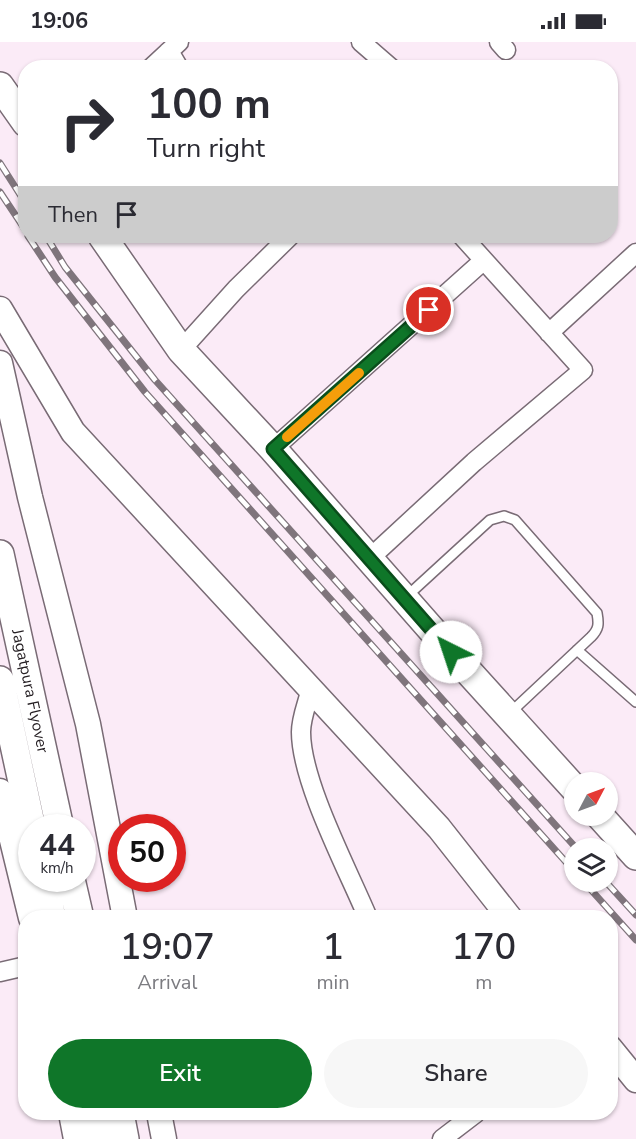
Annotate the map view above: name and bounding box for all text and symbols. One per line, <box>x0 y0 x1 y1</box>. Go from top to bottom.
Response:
text: 19:06 <box>30 6 88 36</box>
text: 100 m <box>147 76 271 133</box>
icon: right <box>48 84 126 162</box>
text: Turn right <box>147 130 265 167</box>
icon: arrive <box>110 198 143 231</box>
text: Then <box>48 200 98 230</box>
pin <box>403 284 454 335</box>
icon: arrive <box>412 293 445 326</box>
position arrow <box>419 620 483 684</box>
street label: Jagatpura Flyover <box>6 626 54 755</box>
north arrow <box>564 772 618 826</box>
map controls <box>564 772 618 892</box>
speed limit sign: 50 <box>108 814 186 892</box>
text: 44 <box>39 825 75 866</box>
button: layers <box>564 838 618 892</box>
text: km/h <box>40 858 74 878</box>
text: 19:07 <box>120 923 215 972</box>
text: 1 <box>322 923 344 972</box>
text: 170 <box>451 923 516 972</box>
text: Arrival <box>137 969 197 996</box>
text: min <box>317 969 350 996</box>
text: m <box>475 969 492 996</box>
button: Exit <box>48 1039 312 1108</box>
button: Share <box>324 1039 588 1108</box>

